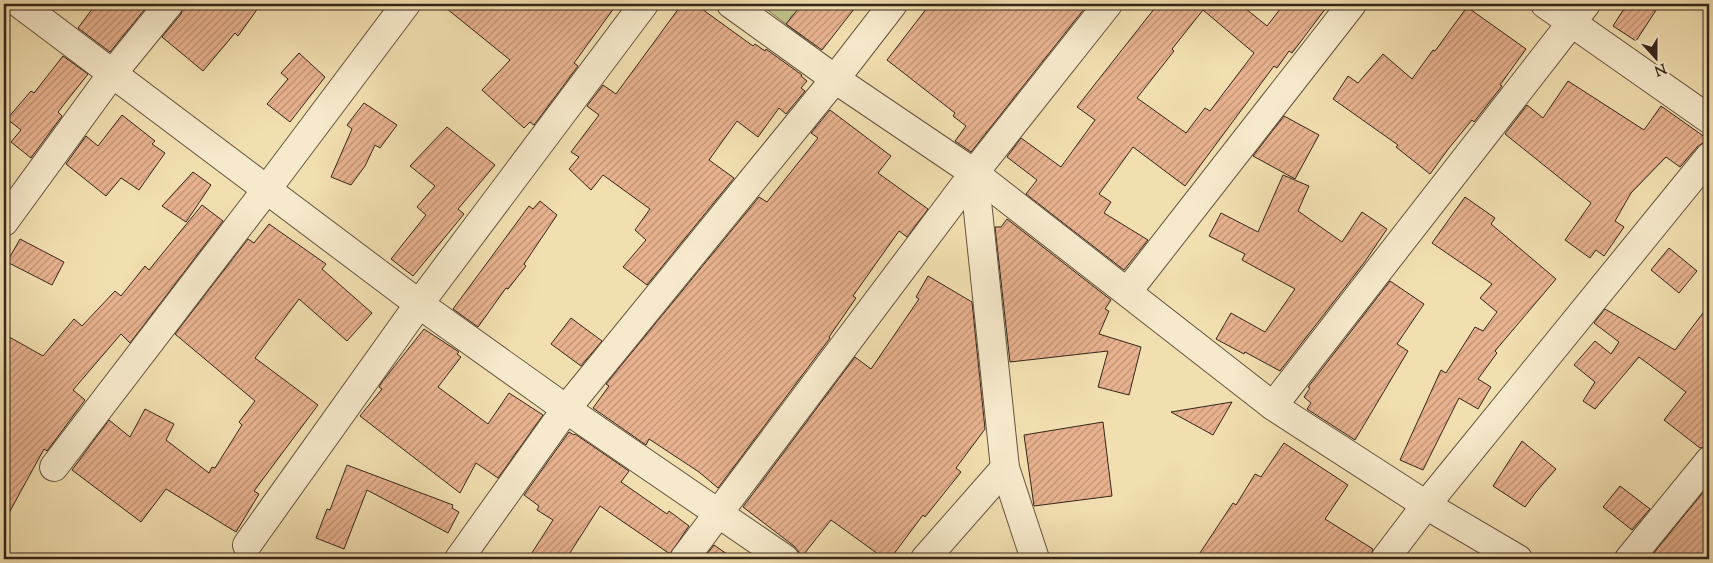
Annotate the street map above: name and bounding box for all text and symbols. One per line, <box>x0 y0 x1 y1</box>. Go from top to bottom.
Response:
north arrow <box>1630 32 1680 82</box>
text: N <box>1651 57 1669 80</box>

